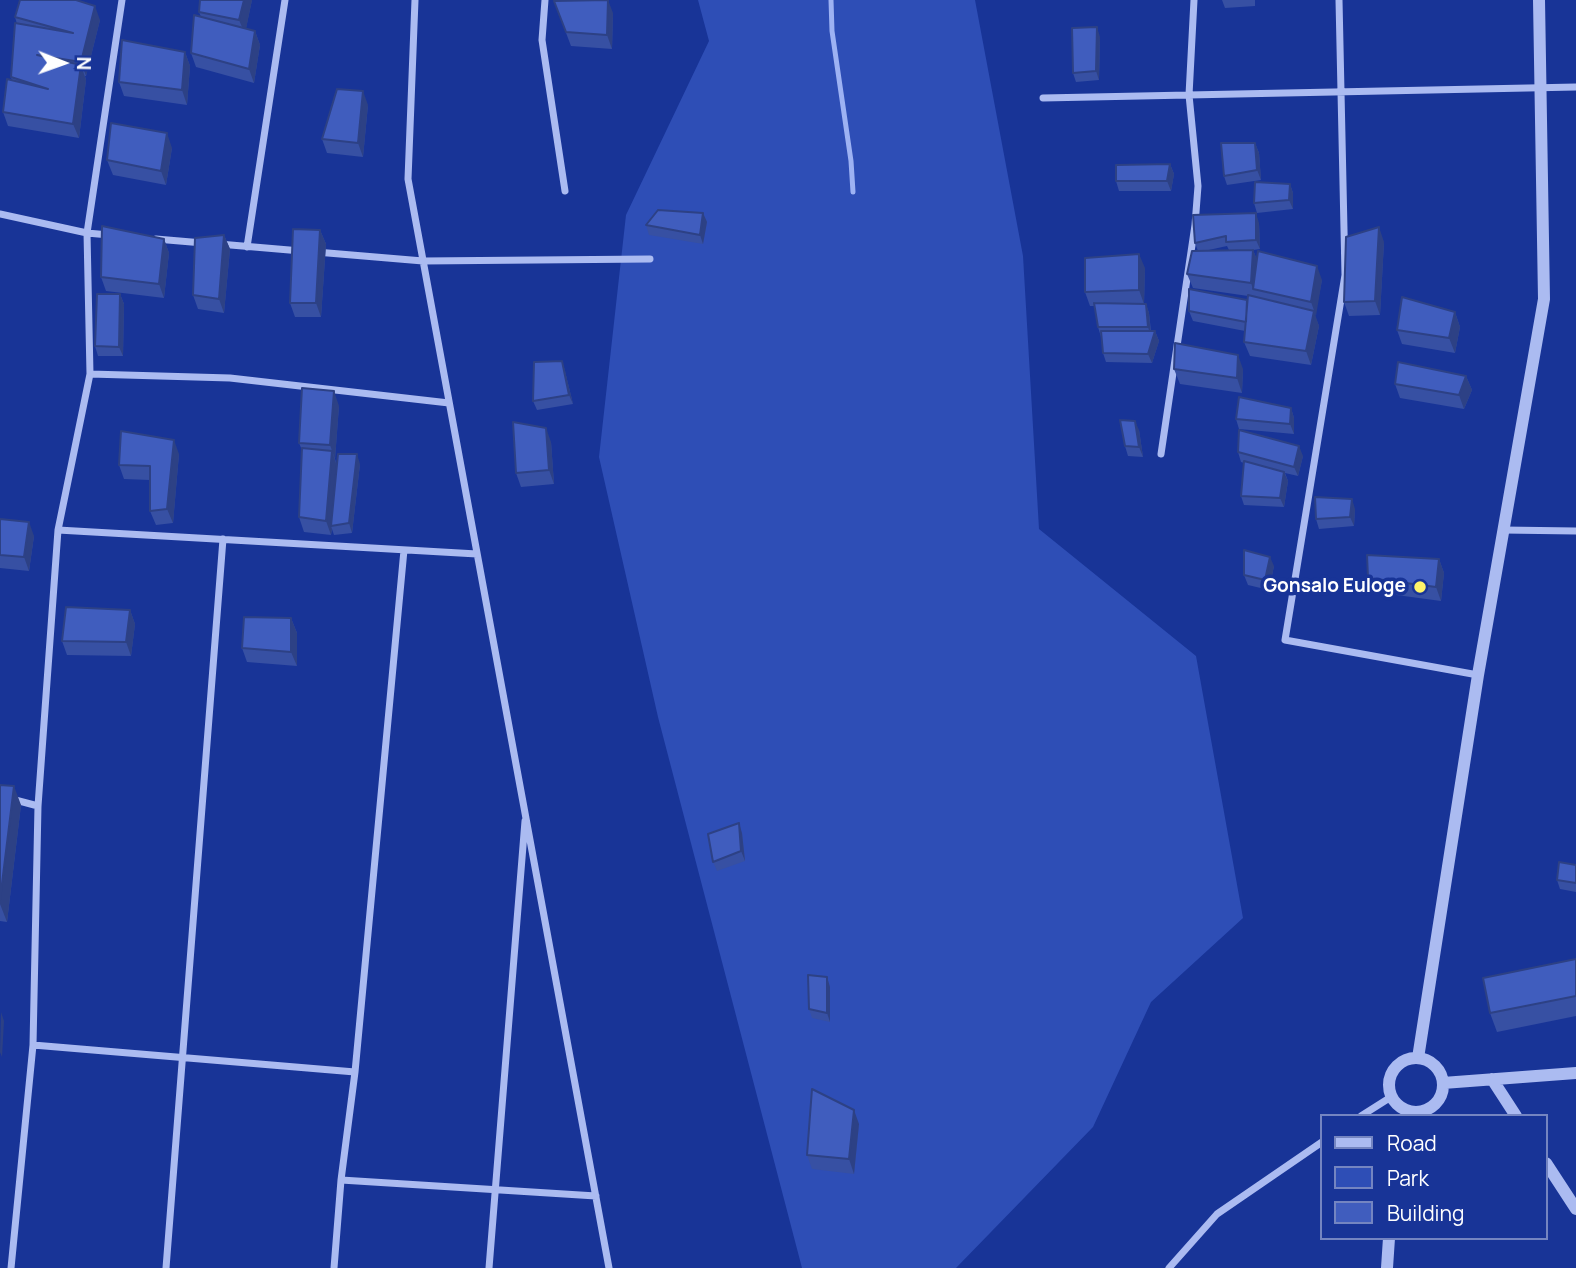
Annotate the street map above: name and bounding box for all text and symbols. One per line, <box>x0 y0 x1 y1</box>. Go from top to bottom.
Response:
north arrow <box>28 28 98 98</box>
text: N <box>71 56 97 70</box>
place label: Gonsalo Euloge <box>1263 576 1406 598</box>
marker: Gonsalo Euloge <box>1412 579 1428 595</box>
legend <box>1320 1114 1548 1240</box>
text: Road <box>1387 1129 1437 1157</box>
text: Park <box>1387 1164 1429 1192</box>
text: Building <box>1387 1199 1464 1227</box>

